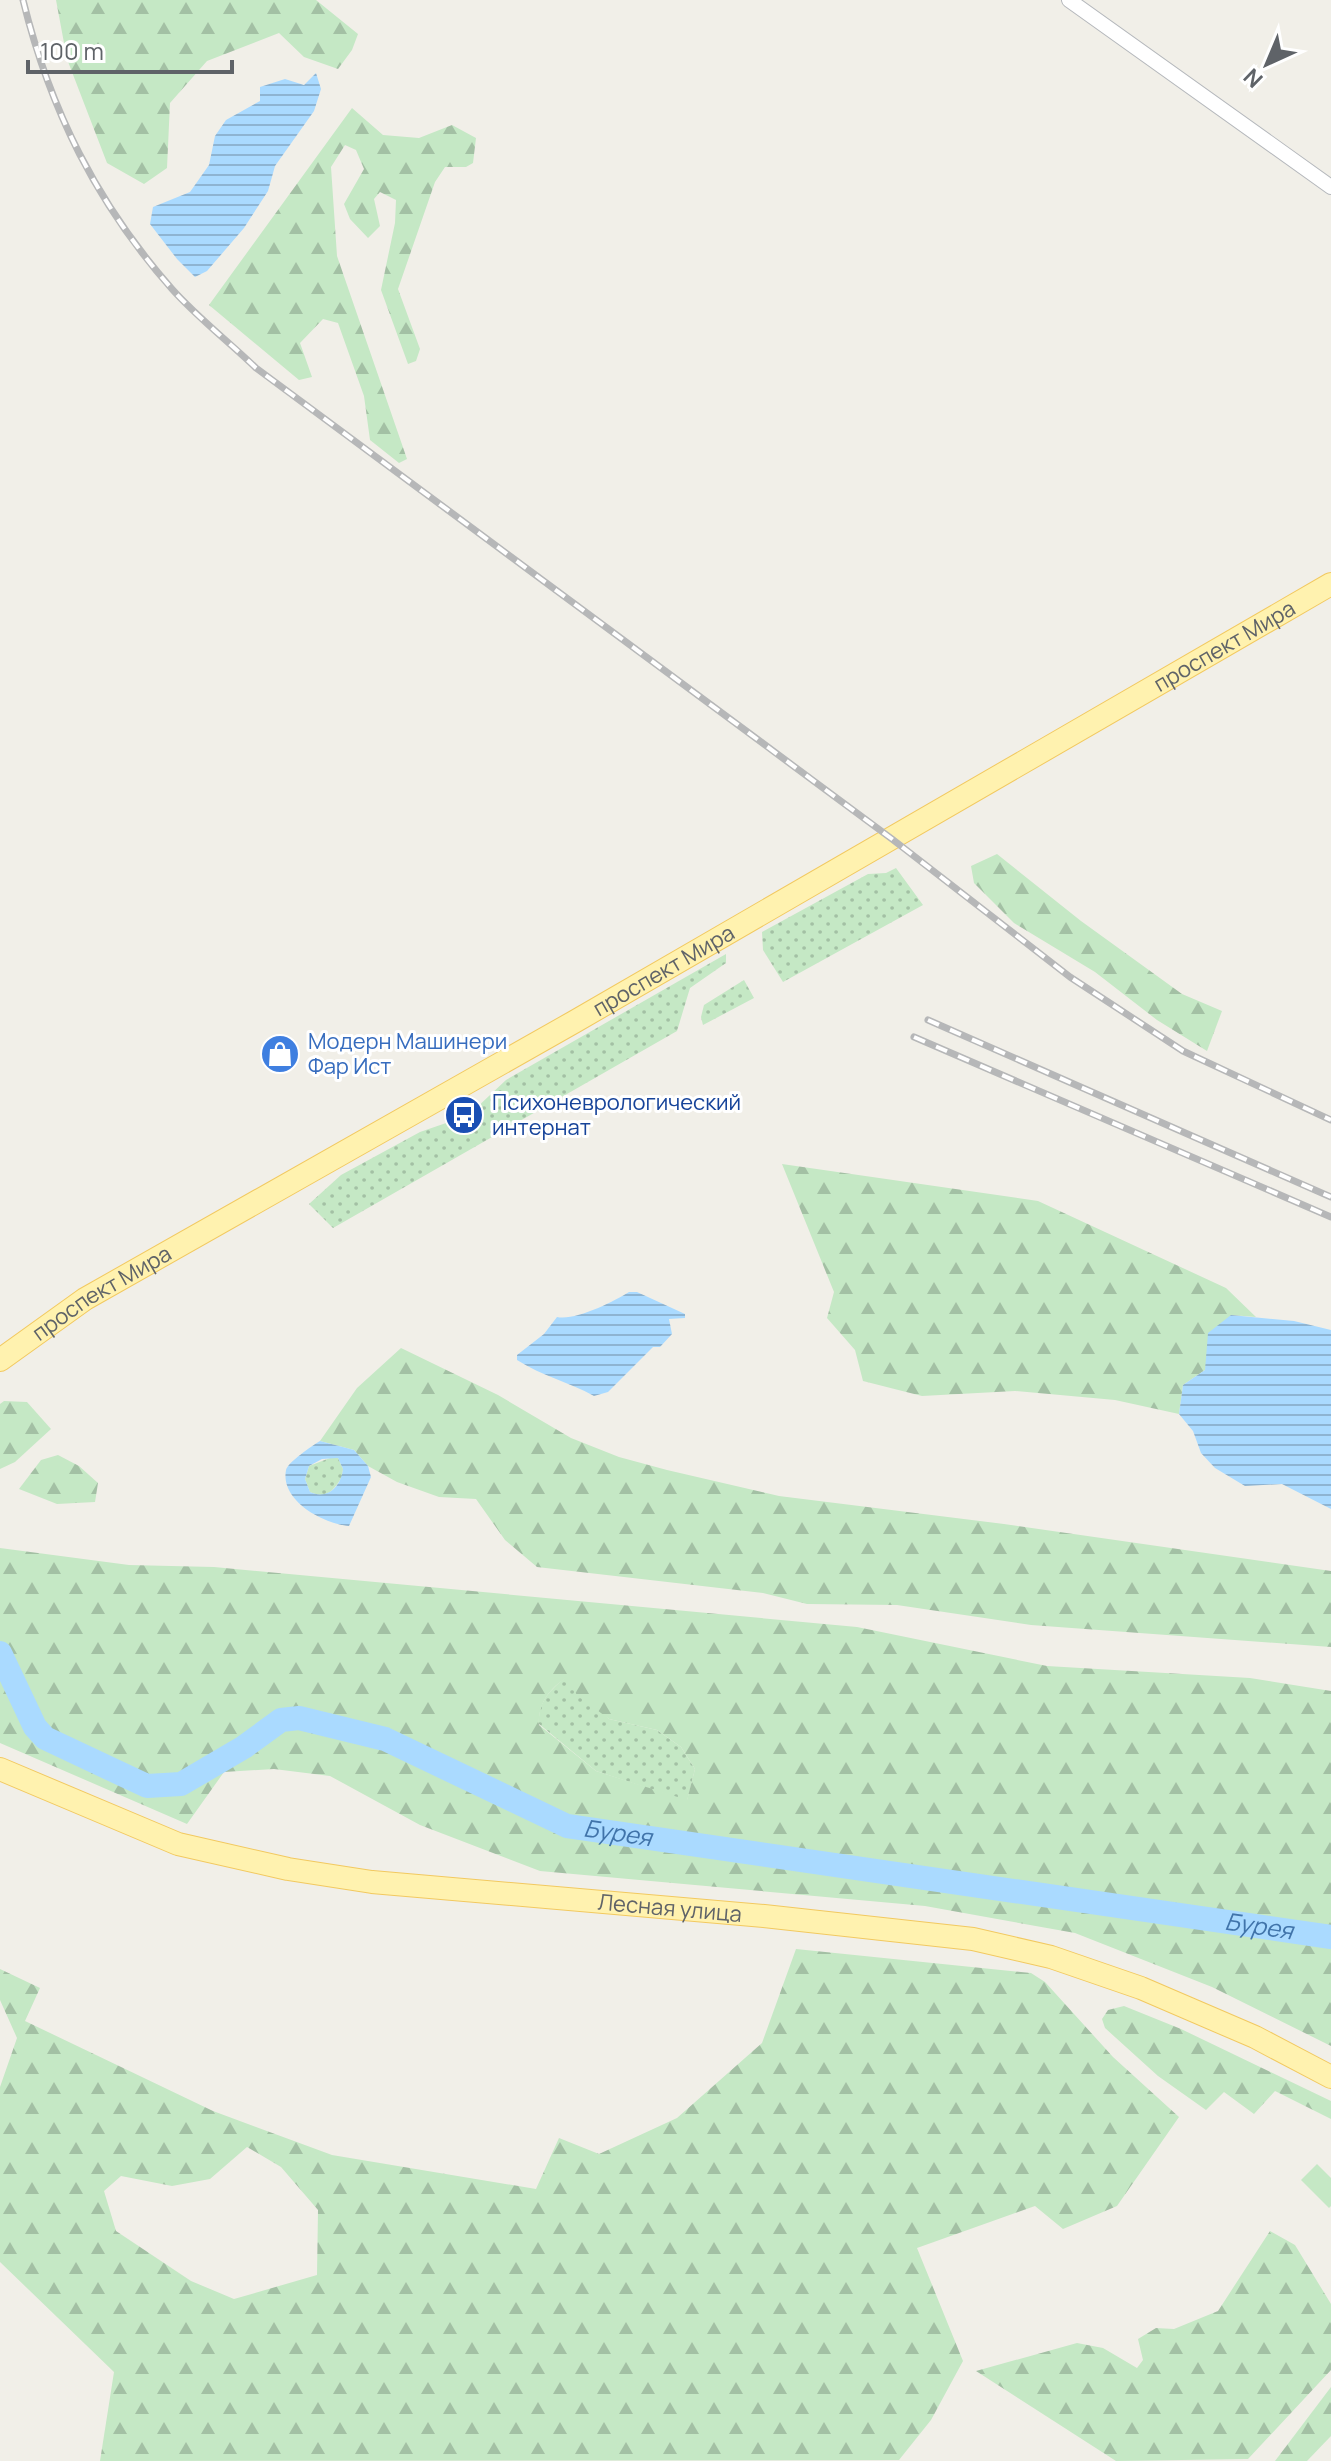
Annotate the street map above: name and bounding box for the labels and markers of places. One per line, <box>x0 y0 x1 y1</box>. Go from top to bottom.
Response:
place label: Модерн Машинери Фар Ист <box>308 1026 507 1081</box>
shop icon: Модерн Машинери Фар Ист <box>259 1033 301 1075</box>
place label: Психоневрологический интернат <box>492 1087 741 1142</box>
bus stop icon: Психоневрологический интернат <box>443 1094 485 1136</box>

